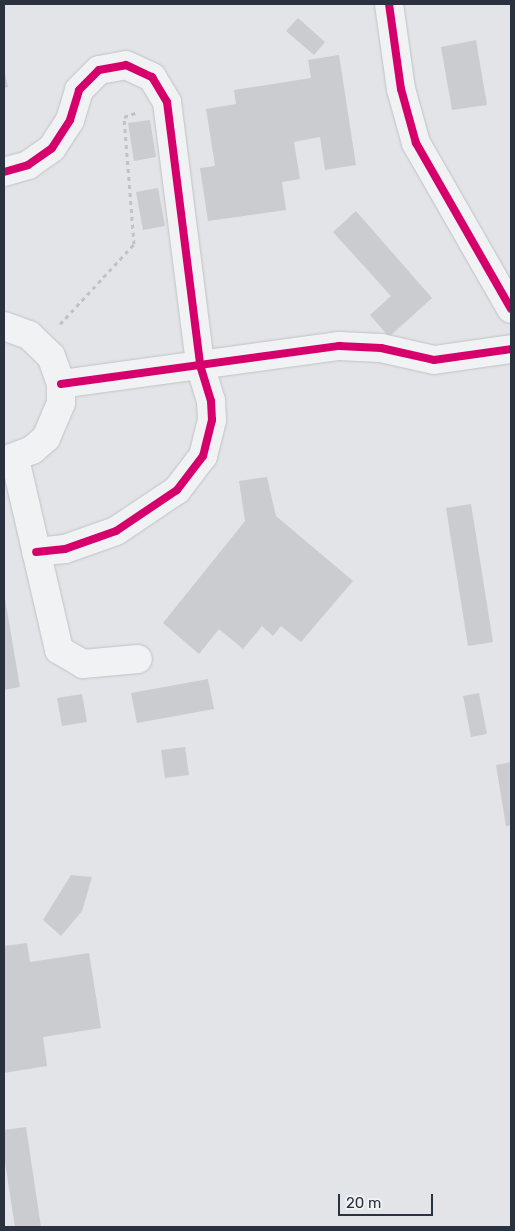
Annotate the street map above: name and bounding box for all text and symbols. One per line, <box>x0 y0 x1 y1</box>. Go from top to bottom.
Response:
scale bar <box>340 1184 435 1216</box>
text: 20 m <box>346 1194 381 1212</box>

